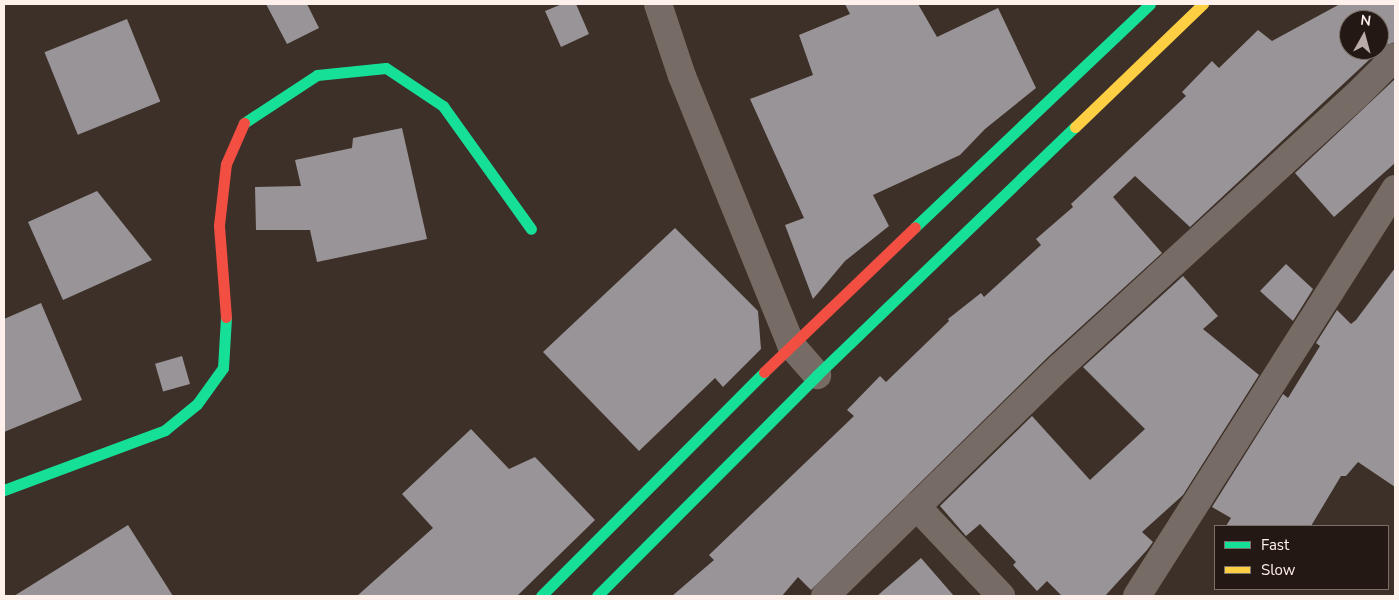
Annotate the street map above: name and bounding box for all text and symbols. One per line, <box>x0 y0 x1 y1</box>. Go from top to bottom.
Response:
north arrow <box>1339 10 1389 60</box>
text: N <box>1359 11 1372 31</box>
legend <box>1214 525 1389 590</box>
text: Fast <box>1261 535 1289 555</box>
text: Slow <box>1261 560 1295 580</box>

